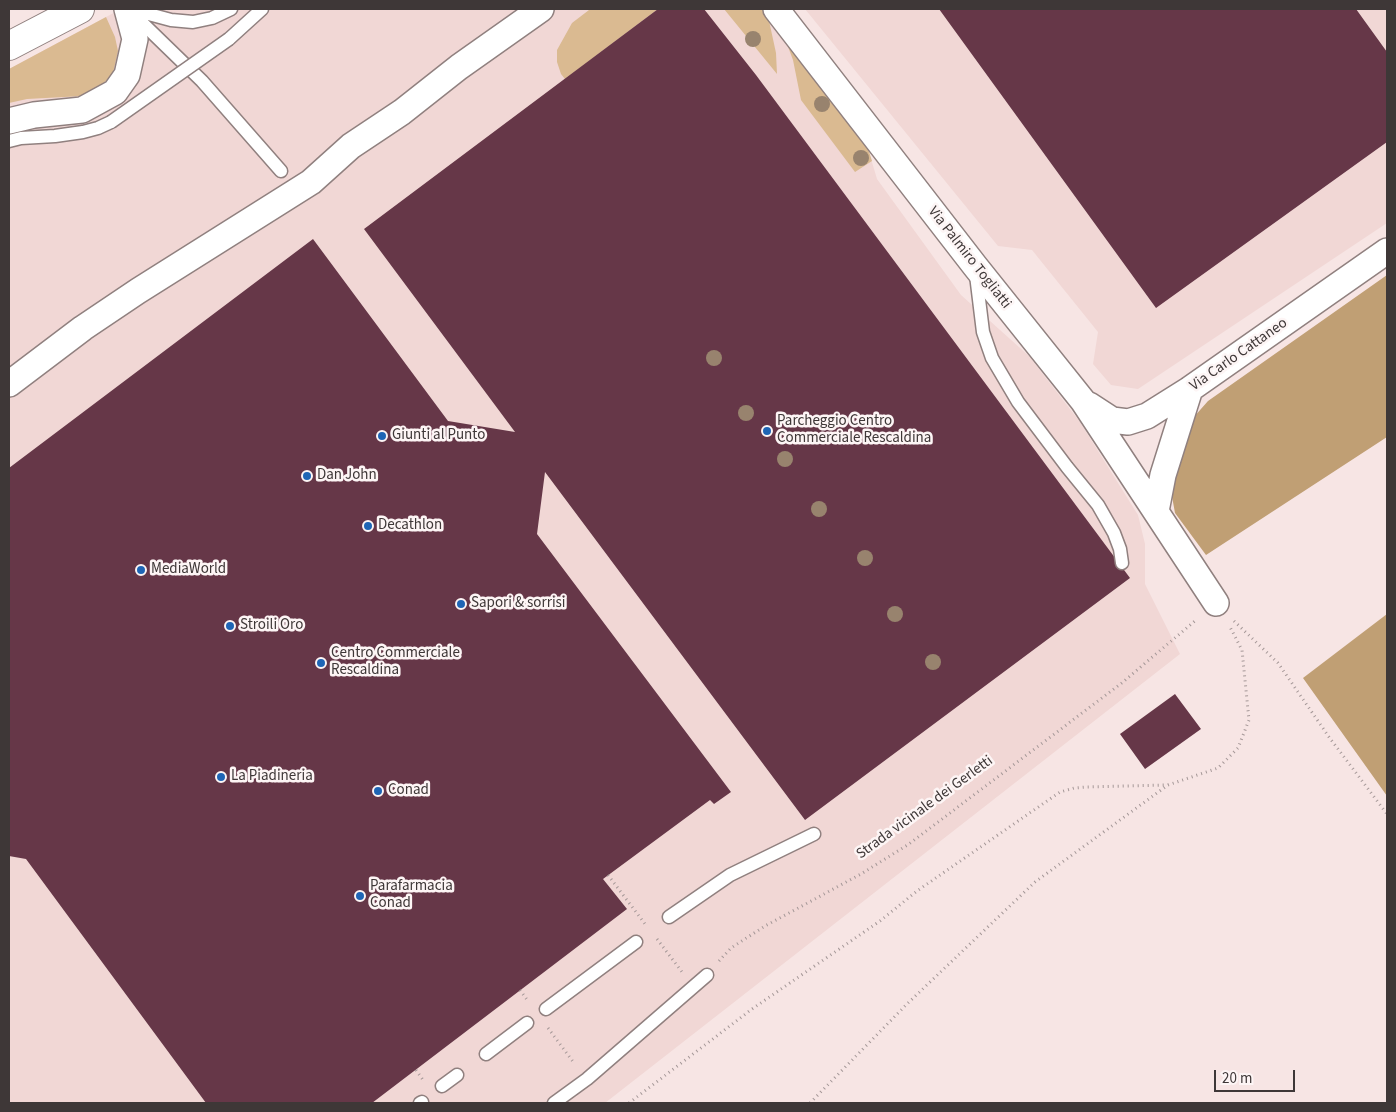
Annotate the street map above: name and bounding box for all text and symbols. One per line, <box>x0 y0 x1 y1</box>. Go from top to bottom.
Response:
street label: Via Palmiro Togliatti <box>924 203 1014 313</box>
street label: Via Carlo Cattaneo <box>1187 315 1291 395</box>
place label: Parcheggio Centro Commerciale Rescaldina <box>777 413 931 448</box>
marker: Parcheggio Centro Commerciale Rescaldina <box>761 425 773 437</box>
place label: Giunti al Punto <box>392 427 485 445</box>
marker: Giunti al Punto <box>376 430 388 442</box>
place label: Dan John <box>317 467 377 485</box>
marker: Dan John <box>301 470 313 482</box>
place label: Decathlon <box>378 517 442 535</box>
marker: Decathlon <box>362 520 374 532</box>
place label: MediaWorld <box>151 561 226 579</box>
marker: MediaWorld <box>135 564 147 576</box>
place label: Sapori & sorrisi <box>471 595 566 613</box>
marker: Sapori & sorrisi <box>455 598 467 610</box>
place label: Stroili Oro <box>240 617 303 635</box>
marker: Stroili Oro <box>224 620 236 632</box>
place label: Centro Commerciale Rescaldina <box>331 645 460 680</box>
marker: Centro Commerciale Rescaldina <box>315 657 327 669</box>
street label: Strada vicinale dei Gerletti <box>853 752 997 864</box>
place label: La Piadineria <box>231 768 313 786</box>
marker: La Piadineria <box>215 771 227 783</box>
place label: Conad <box>388 782 429 800</box>
marker: Conad <box>372 785 384 797</box>
place label: Parafarmacia Conad <box>370 878 453 913</box>
marker: Parafarmacia Conad <box>354 890 366 902</box>
scale bar <box>1216 1060 1297 1092</box>
text: 20 m <box>1222 1068 1252 1089</box>

